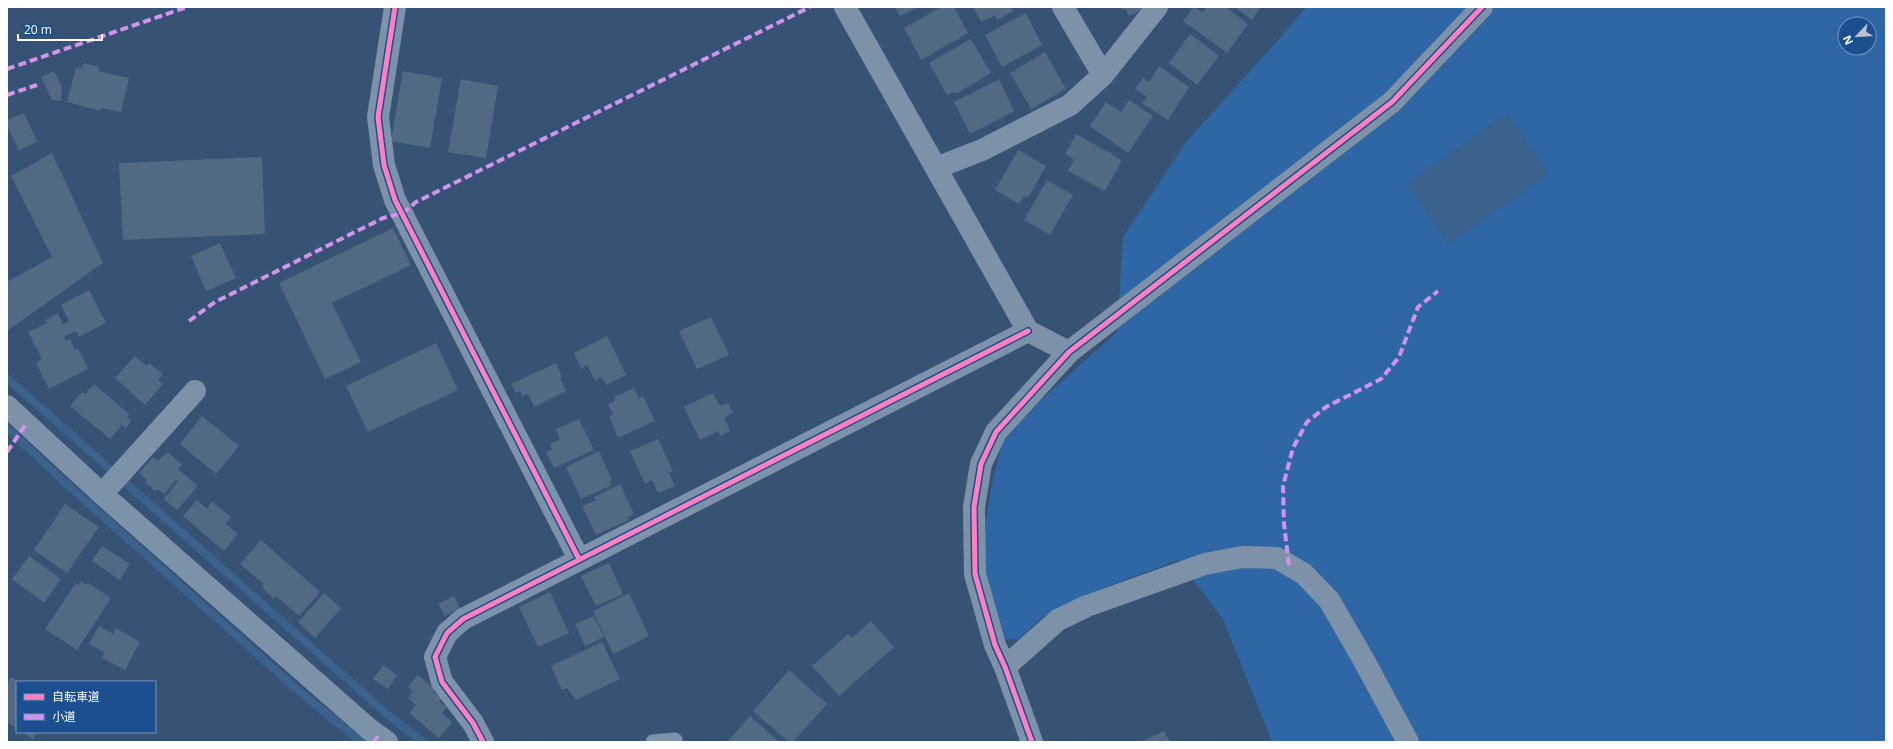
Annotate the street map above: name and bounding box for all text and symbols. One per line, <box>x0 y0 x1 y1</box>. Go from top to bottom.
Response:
scale bar <box>18 16 102 42</box>
north arrow <box>1837 16 1877 56</box>
text: 20 m <box>24 21 52 38</box>
text: N <box>1839 33 1856 48</box>
legend <box>16 681 156 733</box>
text: 自転車道 <box>52 688 100 705</box>
text: 小道 <box>52 708 76 725</box>

